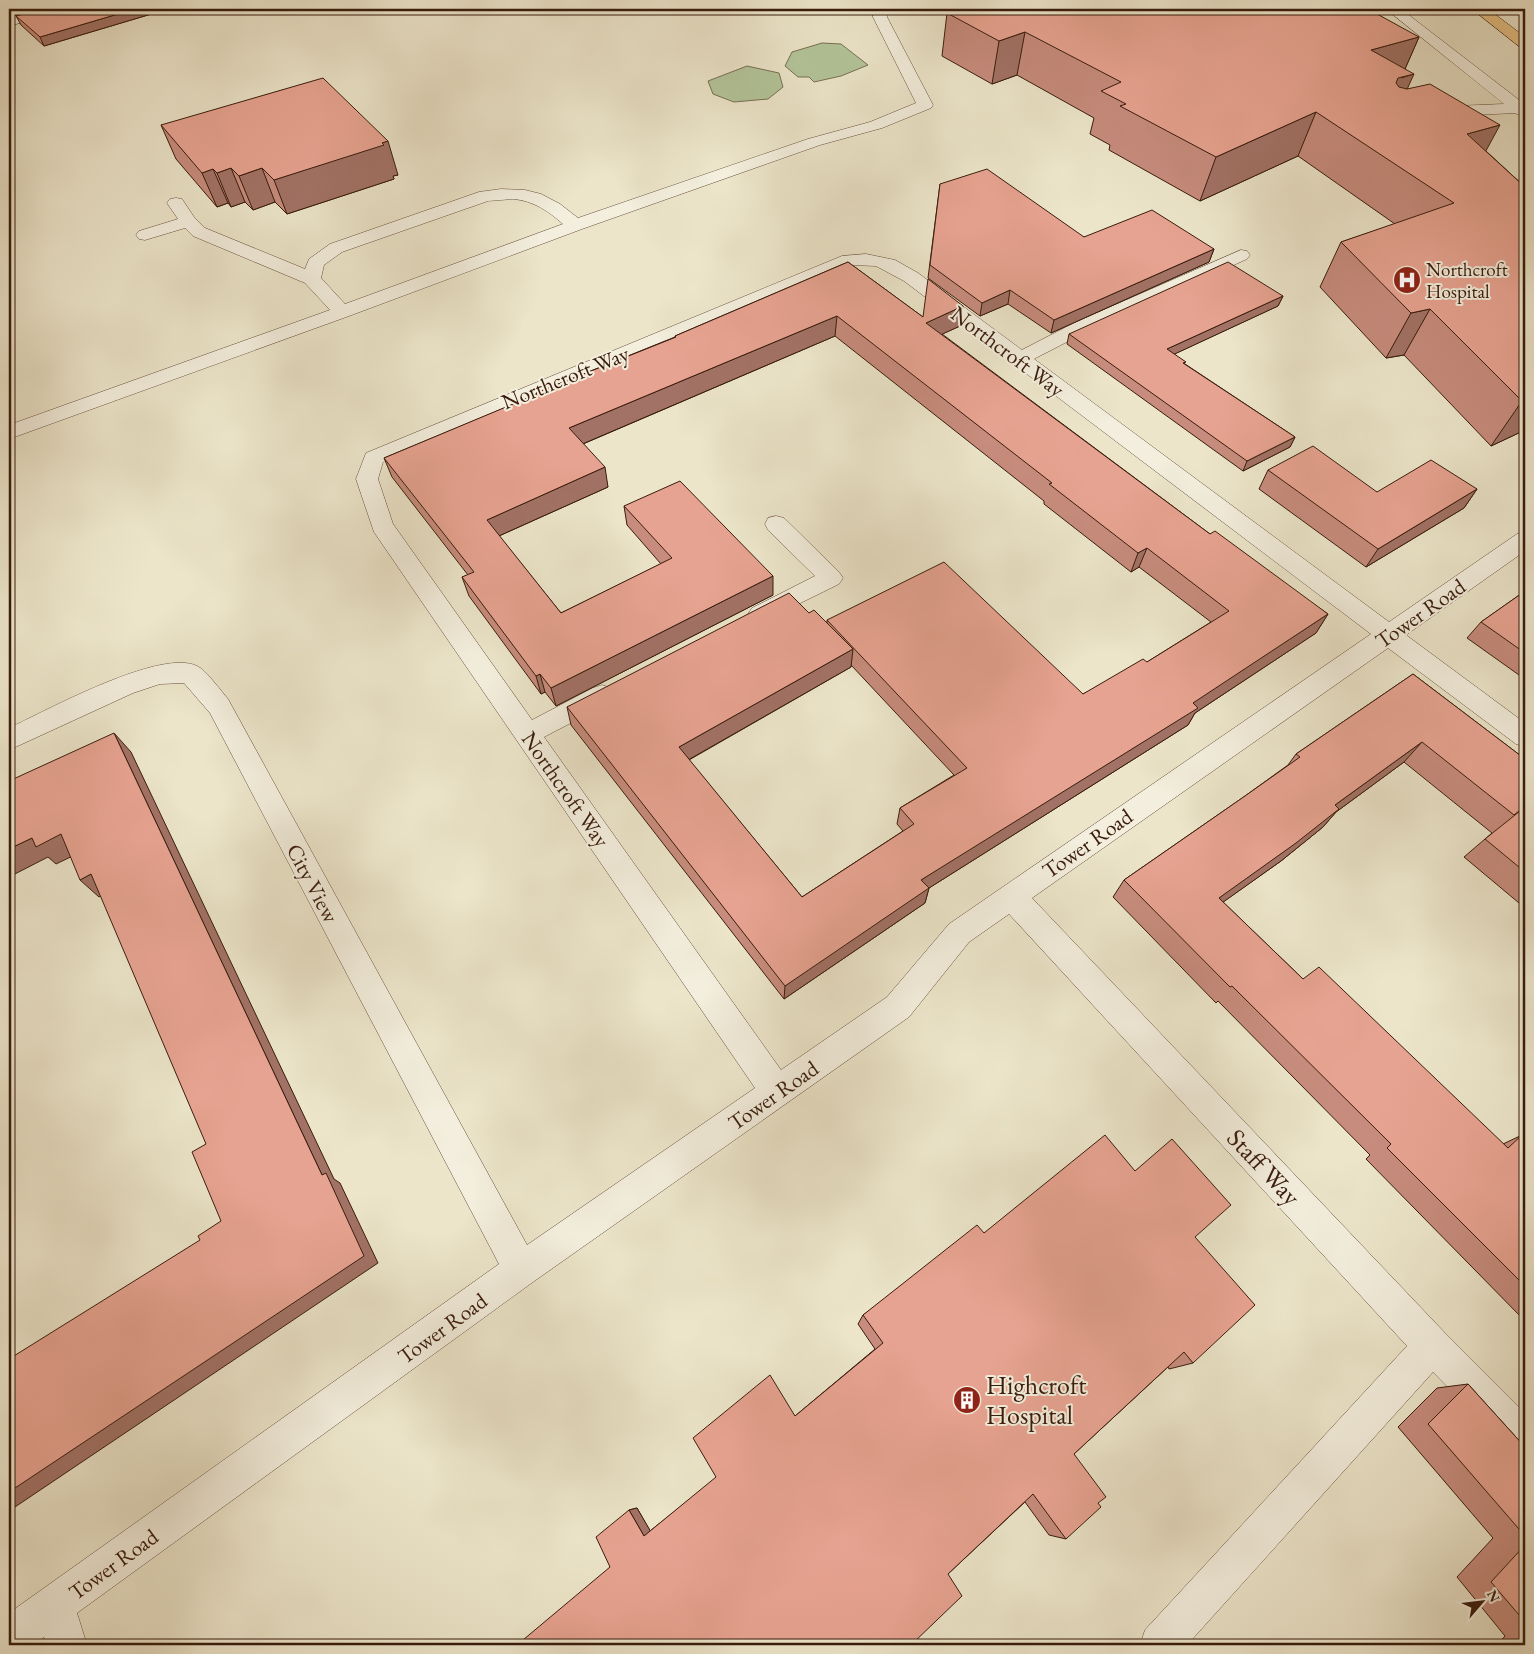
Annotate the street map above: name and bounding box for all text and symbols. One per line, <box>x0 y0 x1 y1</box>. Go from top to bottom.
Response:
place label: Northcroft Hospital <box>1426 257 1508 304</box>
hospital icon: Northcroft Hospital <box>1392 265 1422 295</box>
street label: Northcroft Way <box>945 299 1071 404</box>
street label: Northcroft Way <box>497 339 634 416</box>
street label: Tower Road <box>1369 571 1472 655</box>
street label: Northcroft Way <box>515 726 616 853</box>
street label: Tower Road <box>1036 801 1139 885</box>
street label: City View <box>280 839 346 929</box>
street label: Tower Road <box>722 1053 825 1137</box>
street label: Staff Way <box>1220 1121 1309 1213</box>
street label: Tower Road <box>392 1286 494 1371</box>
place label: Highcroft Hospital <box>986 1368 1086 1432</box>
building icon: Highcroft Hospital <box>952 1385 982 1415</box>
street label: Tower Road <box>63 1522 165 1607</box>
north arrow <box>1456 1576 1506 1626</box>
text: N <box>1483 1587 1504 1606</box>

